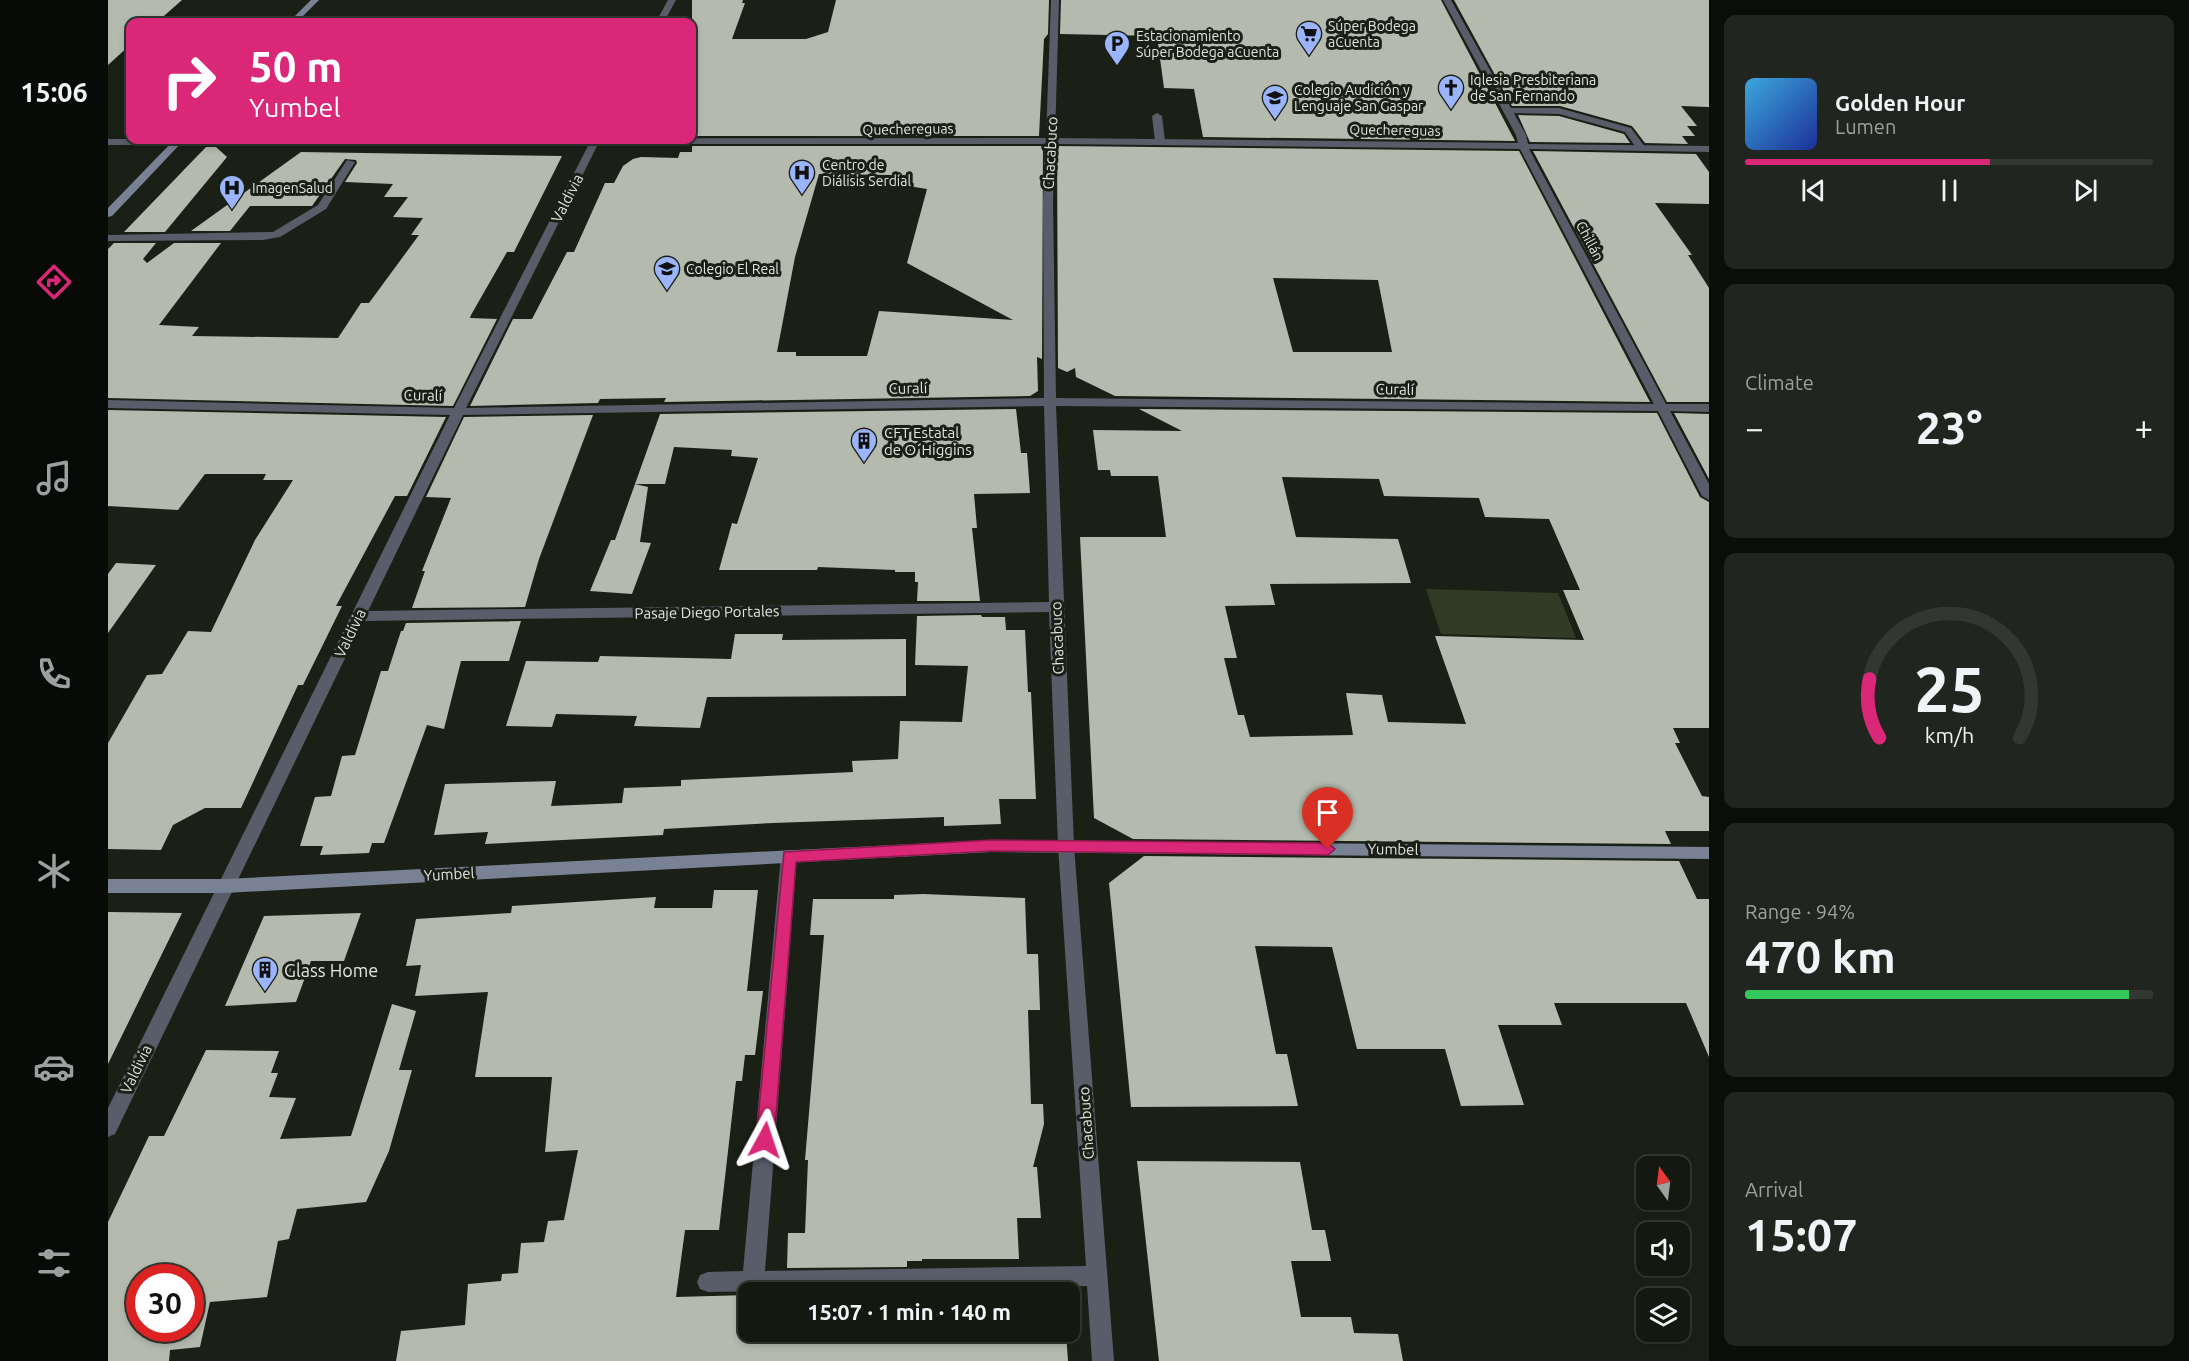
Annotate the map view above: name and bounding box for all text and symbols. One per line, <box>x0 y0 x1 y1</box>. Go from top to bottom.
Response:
place label: Súper Bodega aCuenta <box>1328 18 1416 50</box>
supermarket icon: Súper Bodega aCuenta <box>1294 19 1324 57</box>
place label: Estacionamiento Súper Bodega aCuenta <box>1136 28 1279 60</box>
parking icon: Estacionamiento Súper Bodega aCuenta <box>1102 29 1132 67</box>
icon: right <box>150 42 228 120</box>
text: 50 m <box>249 43 343 90</box>
place label: Iglesia Presbiteriana de San Fernando <box>1470 72 1596 104</box>
church icon: Iglesia Presbiteriana de San Fernando <box>1436 73 1466 111</box>
text: 15:06 <box>20 77 88 107</box>
place label: Colegio Audición y Lenguaje San Gaspar <box>1294 82 1424 114</box>
school or university icon: Colegio Audición y Lenguaje San Gaspar <box>1260 83 1290 121</box>
text: Golden Hour <box>1835 90 1965 115</box>
text: Yumbel <box>249 92 340 122</box>
text: Lumen <box>1835 115 1896 138</box>
street label: Chacabuco <box>1040 116 1060 190</box>
street label: Quechereguas <box>862 120 954 138</box>
street label: Quechereguas <box>1349 121 1441 139</box>
place label: Centro de Diálisis Serdial <box>822 157 911 189</box>
hospital icon: Centro de Diálisis Serdial <box>787 158 817 196</box>
street label: Valdivia <box>548 171 586 225</box>
hospital icon: ImagenSalud <box>217 173 247 211</box>
icon: previous <box>1797 174 1830 207</box>
icon: pause <box>1933 174 1966 207</box>
icon: next <box>2069 174 2102 207</box>
place label: ImagenSalud <box>252 180 333 196</box>
street label: Chillán <box>1573 218 1607 264</box>
school or university icon: Colegio El Real <box>652 254 682 292</box>
icon: directions <box>33 261 75 303</box>
place label: Colegio El Real <box>686 261 779 277</box>
text: Climate <box>1745 371 1814 394</box>
street label: Curalí <box>889 379 928 397</box>
street label: Curalí <box>1376 380 1415 398</box>
street label: Curalí <box>404 386 443 404</box>
text: 23° <box>1916 402 1982 453</box>
text: − <box>1745 409 1764 446</box>
text: + <box>2134 409 2153 446</box>
place label: CFT Estatal de O´Higgins <box>884 424 972 458</box>
building icon: CFT Estatal de O´Higgins <box>849 426 879 464</box>
icon: music <box>33 457 75 499</box>
street label: Chacabuco <box>1047 601 1067 675</box>
street label: Pasaje Diego Portales <box>634 602 780 622</box>
street label: Valdivia <box>331 606 369 660</box>
icon: phone <box>33 653 75 695</box>
text: 25 <box>1914 654 1984 724</box>
text: km/h <box>1924 723 1974 747</box>
pin <box>1302 787 1353 849</box>
icon: arrive <box>1311 796 1344 829</box>
street label: Yumbel <box>1367 840 1419 858</box>
icon: climate <box>33 850 75 892</box>
street label: Yumbel <box>423 864 475 884</box>
text: Range · 94% <box>1745 900 1855 923</box>
text: 470 km <box>1745 931 1896 982</box>
building icon: Glass Home <box>250 955 280 993</box>
place label: Glass Home <box>284 960 378 980</box>
street label: Valdivia <box>117 1042 155 1096</box>
icon: car <box>33 1046 75 1088</box>
street label: Chacabuco <box>1075 1086 1097 1160</box>
position arrow <box>733 1108 797 1172</box>
north arrow <box>1636 1156 1690 1210</box>
map controls <box>1636 1156 1690 1342</box>
text: Arrival <box>1745 1178 1803 1201</box>
text: 15:07 <box>1745 1209 1858 1260</box>
button: sound <box>1636 1222 1690 1276</box>
icon: filters <box>33 1242 75 1284</box>
speed limit sign: 30 <box>126 1264 204 1342</box>
button: layers <box>1636 1288 1690 1342</box>
text: 15:07 · 1 min · 140 m <box>807 1299 1011 1324</box>

